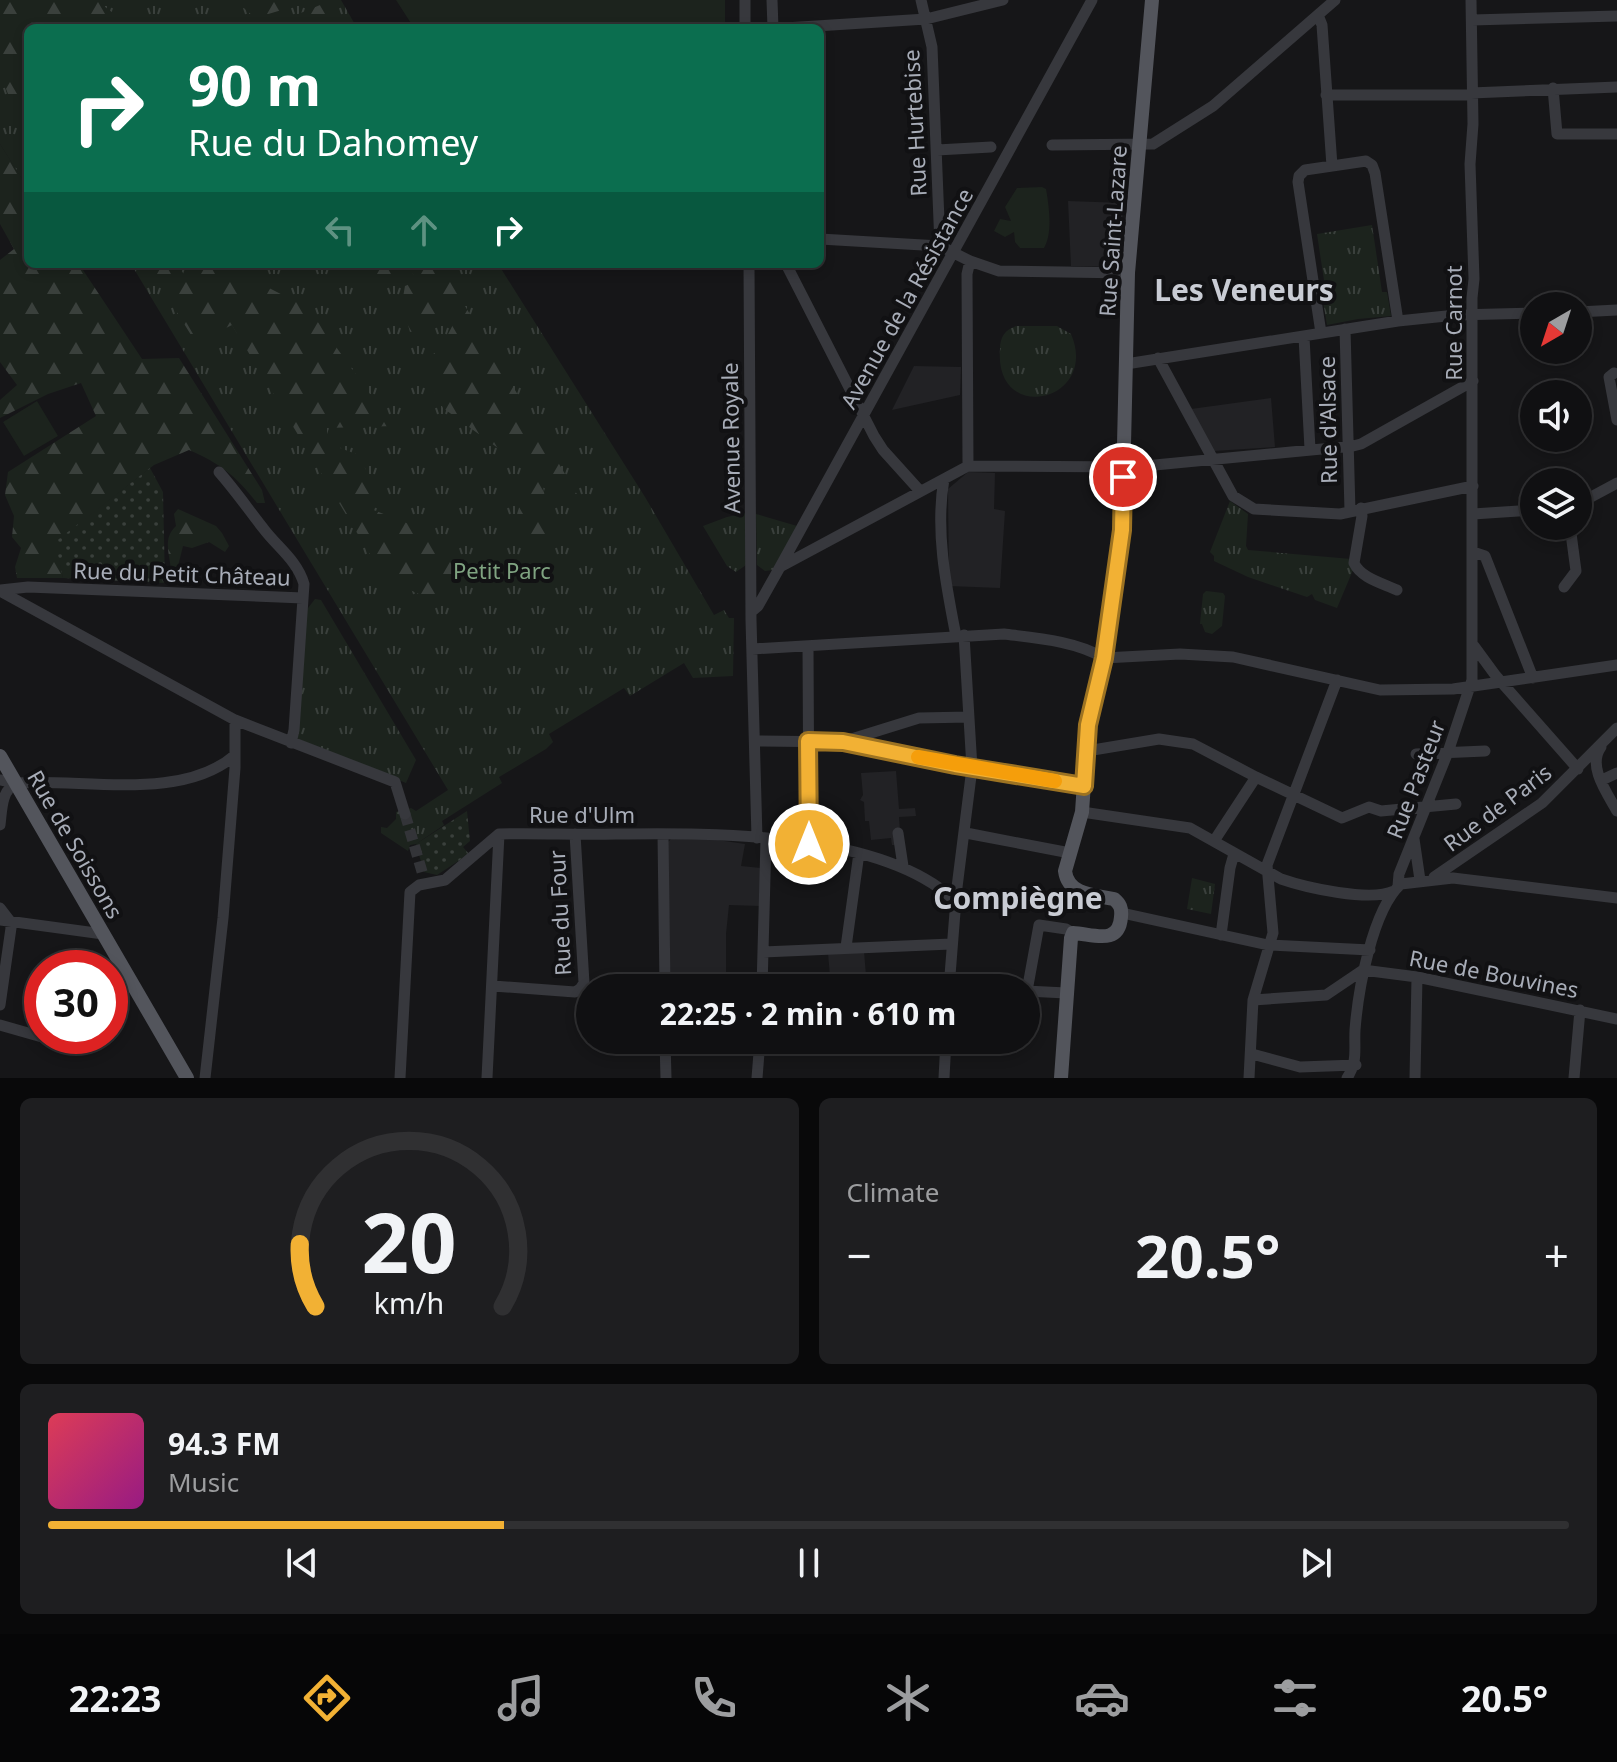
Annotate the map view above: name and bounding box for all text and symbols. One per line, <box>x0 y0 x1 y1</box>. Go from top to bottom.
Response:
text: 90 m <box>188 46 321 122</box>
street label: Rue Hurtebise <box>895 49 933 197</box>
icon: right <box>56 56 160 160</box>
text: Rue du Dahomey <box>188 118 478 167</box>
street label: Rue Saint-Lazare <box>1091 144 1133 318</box>
street label: Avenue de la Résistance <box>833 182 979 414</box>
icon: left <box>318 208 362 252</box>
icon: ahead <box>402 208 446 252</box>
icon: right <box>486 208 530 252</box>
street label: Rue Carnot <box>1438 265 1468 381</box>
district label: Les Veneurs <box>1154 269 1334 310</box>
north arrow <box>1520 292 1592 364</box>
map controls <box>1520 292 1592 540</box>
street label: Rue d'Alsace <box>1311 356 1343 484</box>
street label: Avenue Royale <box>714 362 746 514</box>
button: sound <box>1520 380 1592 452</box>
pin <box>1089 443 1157 511</box>
icon: arrive <box>1101 455 1145 499</box>
button: layers <box>1520 468 1592 540</box>
street label: Rue du Petit Château <box>73 554 291 592</box>
park label: Petit Parc <box>453 555 551 585</box>
street label: Rue Pasteur <box>1379 715 1451 843</box>
street label: Rue de Paris <box>1437 756 1557 858</box>
street label: Rue de Soissons <box>21 764 131 924</box>
street label: Rue d'Ulm <box>529 799 635 829</box>
position arrow <box>767 802 851 886</box>
street label: Rue du Four <box>541 849 577 977</box>
district label: Compiègne <box>933 877 1103 918</box>
street label: Rue de Bouvines <box>1407 942 1581 1004</box>
speed limit sign: 30 <box>24 950 128 1054</box>
text: 22:25 · 2 min · 610 m <box>660 993 956 1034</box>
text: Climate <box>847 1174 939 1210</box>
text: 20 <box>362 1184 457 1297</box>
text: 20.5° <box>1135 1214 1280 1296</box>
text: − <box>847 1225 872 1285</box>
text: + <box>1544 1225 1569 1285</box>
text: km/h <box>374 1283 444 1322</box>
text: 94.3 FM <box>168 1423 280 1464</box>
text: Music <box>168 1464 239 1500</box>
icon: previous <box>280 1541 324 1585</box>
icon: pause <box>787 1541 831 1585</box>
icon: next <box>1294 1541 1338 1585</box>
icon: directions <box>299 1670 355 1726</box>
icon: music <box>493 1670 549 1726</box>
icon: phone <box>686 1670 742 1726</box>
icon: climate <box>880 1670 936 1726</box>
icon: car <box>1074 1670 1130 1726</box>
icon: filters <box>1267 1670 1323 1726</box>
text: 22:23 <box>69 1674 161 1723</box>
text: 20.5° <box>1461 1674 1548 1723</box>

